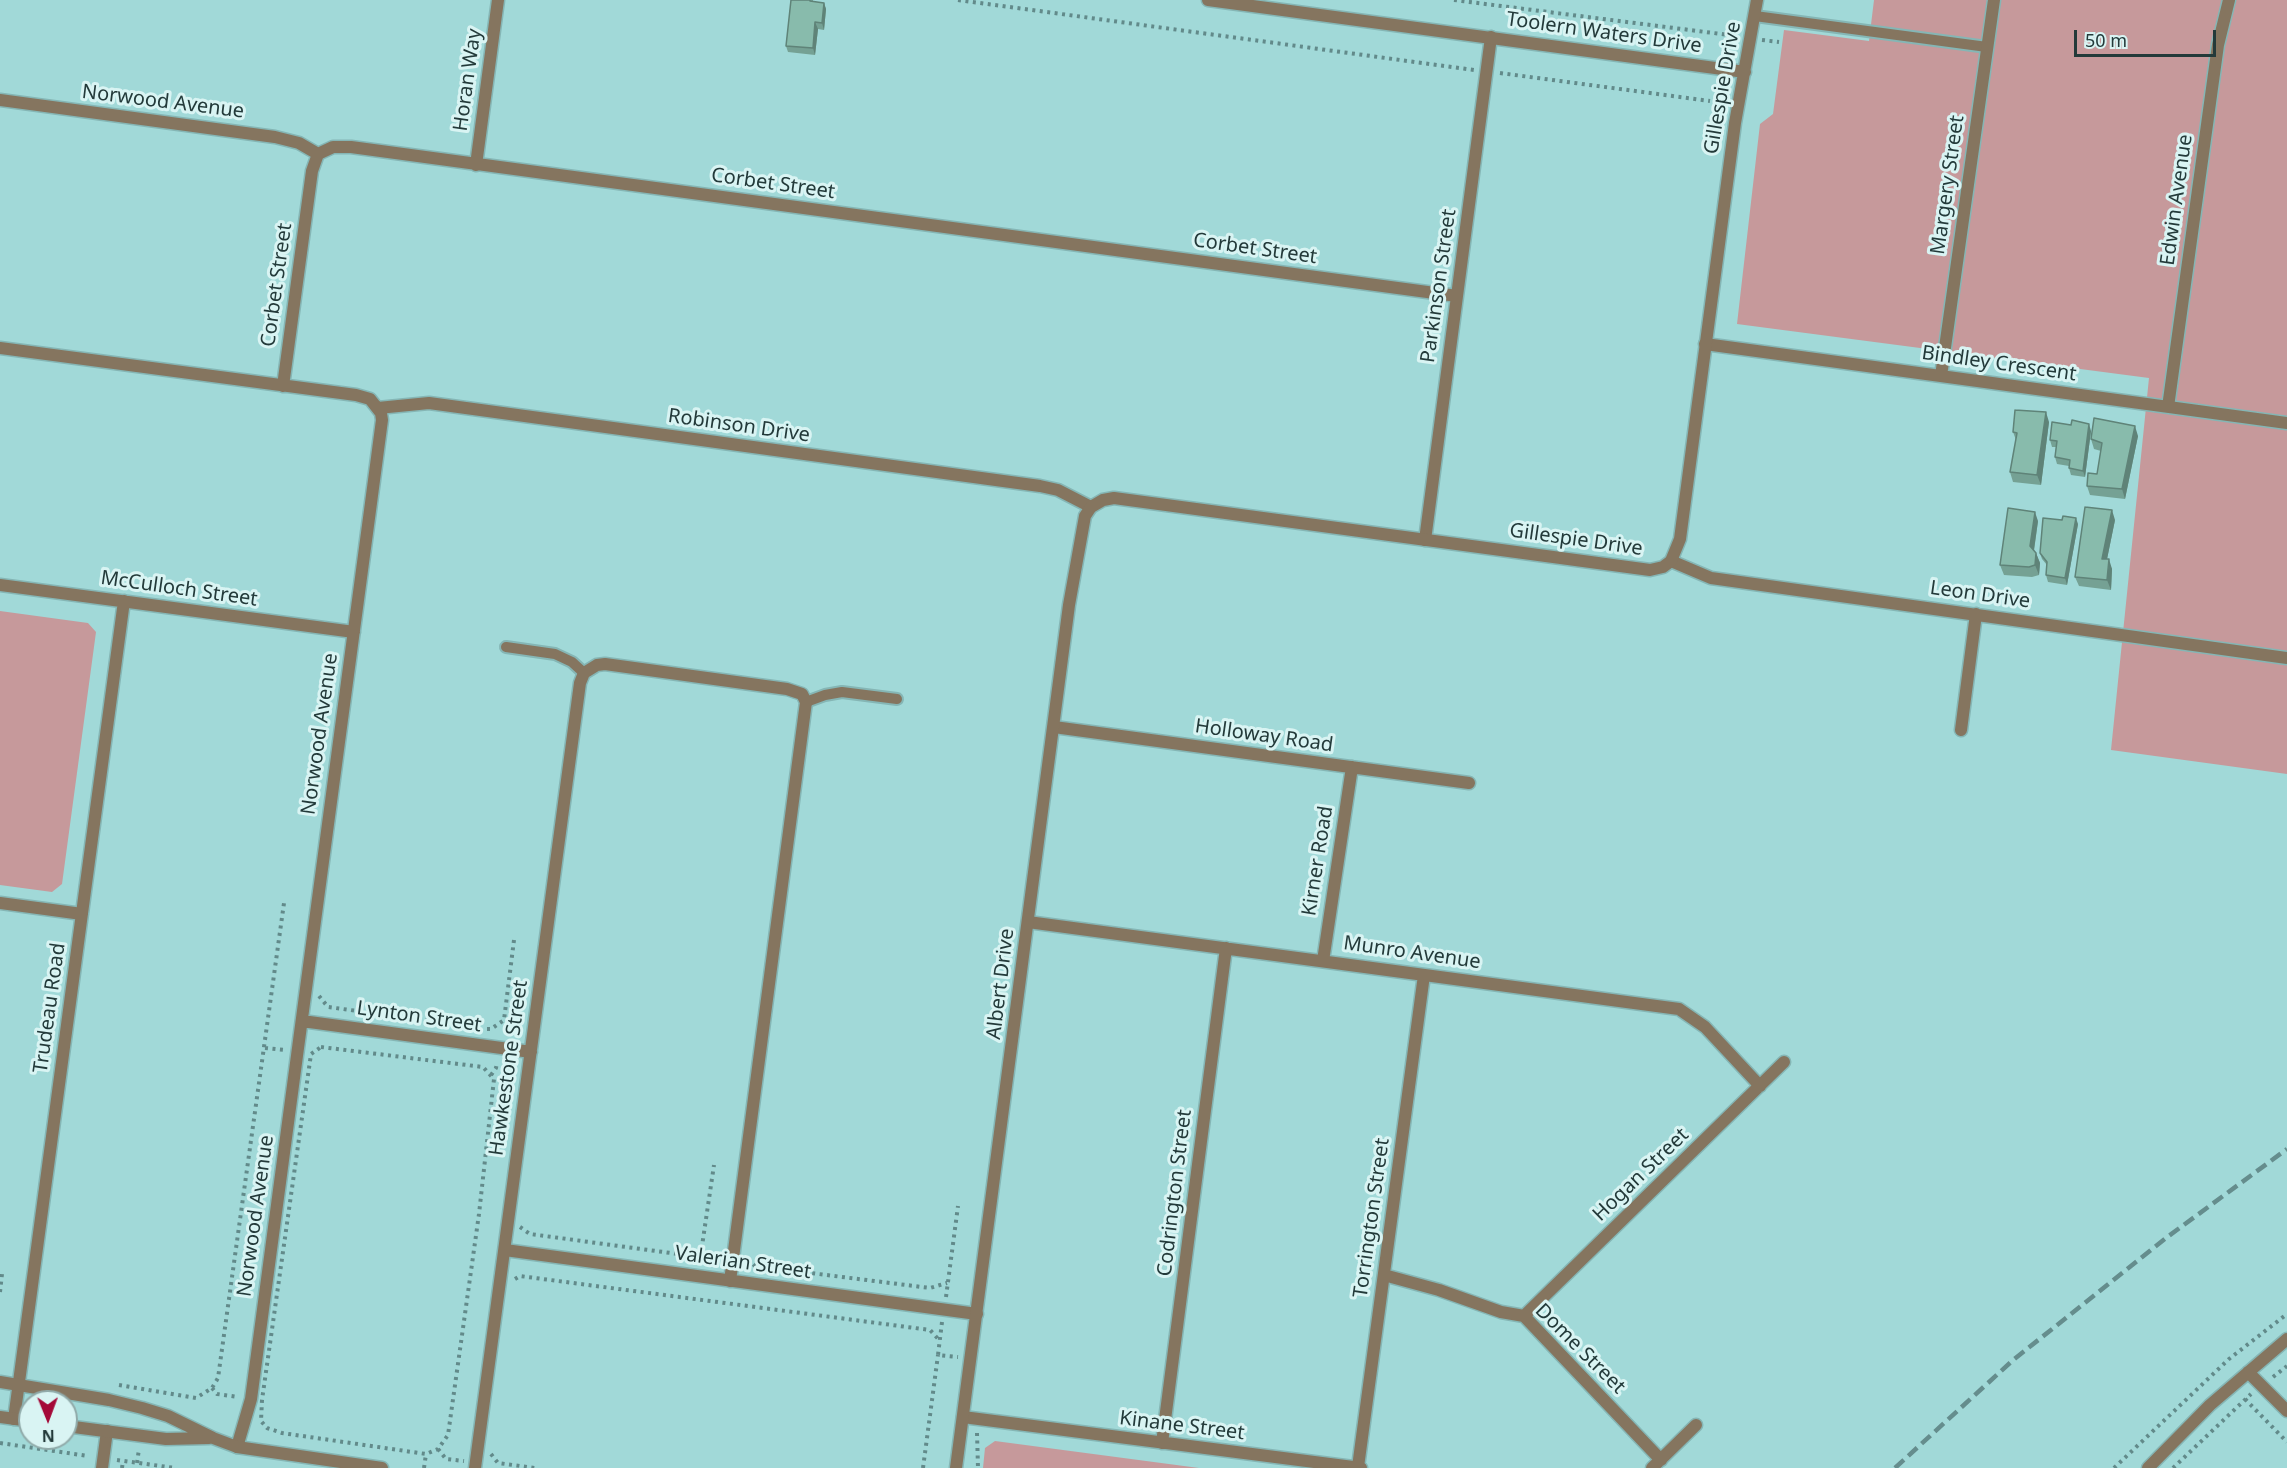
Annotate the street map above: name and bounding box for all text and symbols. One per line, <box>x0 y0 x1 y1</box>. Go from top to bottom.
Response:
street label: Toolern Waters Drive <box>1505 7 1703 59</box>
scale bar <box>2077 18 2220 56</box>
street label: Gillespie Drive <box>1700 20 1746 156</box>
street label: Horan Way <box>449 27 487 133</box>
text: 50 m <box>2085 28 2127 52</box>
street label: Norwood Avenue <box>81 80 245 124</box>
street label: Margery Street <box>1926 114 1970 256</box>
street label: Edwin Avenue <box>2156 133 2198 267</box>
street label: Corbet Street <box>710 163 836 205</box>
street label: Parkinson Street <box>1416 208 1462 364</box>
street label: Corbet Street <box>256 222 298 348</box>
street label: Corbet Street <box>1192 228 1318 270</box>
street label: Bindley Crescent <box>1920 341 2078 387</box>
street label: Robinson Drive <box>666 404 812 448</box>
street label: Gillespie Drive <box>1508 519 1644 561</box>
street label: McCulloch Street <box>99 566 259 612</box>
street label: Leon Drive <box>1928 576 2032 614</box>
street label: Norwood Avenue <box>297 652 343 816</box>
street label: Holloway Road <box>1193 714 1335 758</box>
street label: Kirner Road <box>1297 804 1339 918</box>
street label: Albert Drive <box>982 927 1020 1041</box>
street label: Munro Avenue <box>1342 931 1482 975</box>
street label: Trudeau Road <box>29 941 71 1075</box>
street label: Hawkestone Street <box>485 979 533 1157</box>
street label: Lynton Street <box>355 996 483 1038</box>
street label: Codrington Street <box>1153 1108 1197 1278</box>
street label: Hogan Street <box>1588 1123 1694 1227</box>
street label: Norwood Avenue <box>233 1134 279 1298</box>
street label: Torrington Street <box>1349 1137 1395 1299</box>
street label: Valerian Street <box>673 1242 813 1284</box>
street label: Dome Street <box>1530 1299 1630 1399</box>
north arrow <box>18 1390 78 1450</box>
street label: Kinane Street <box>1118 1406 1246 1446</box>
text: N <box>42 1425 55 1447</box>

